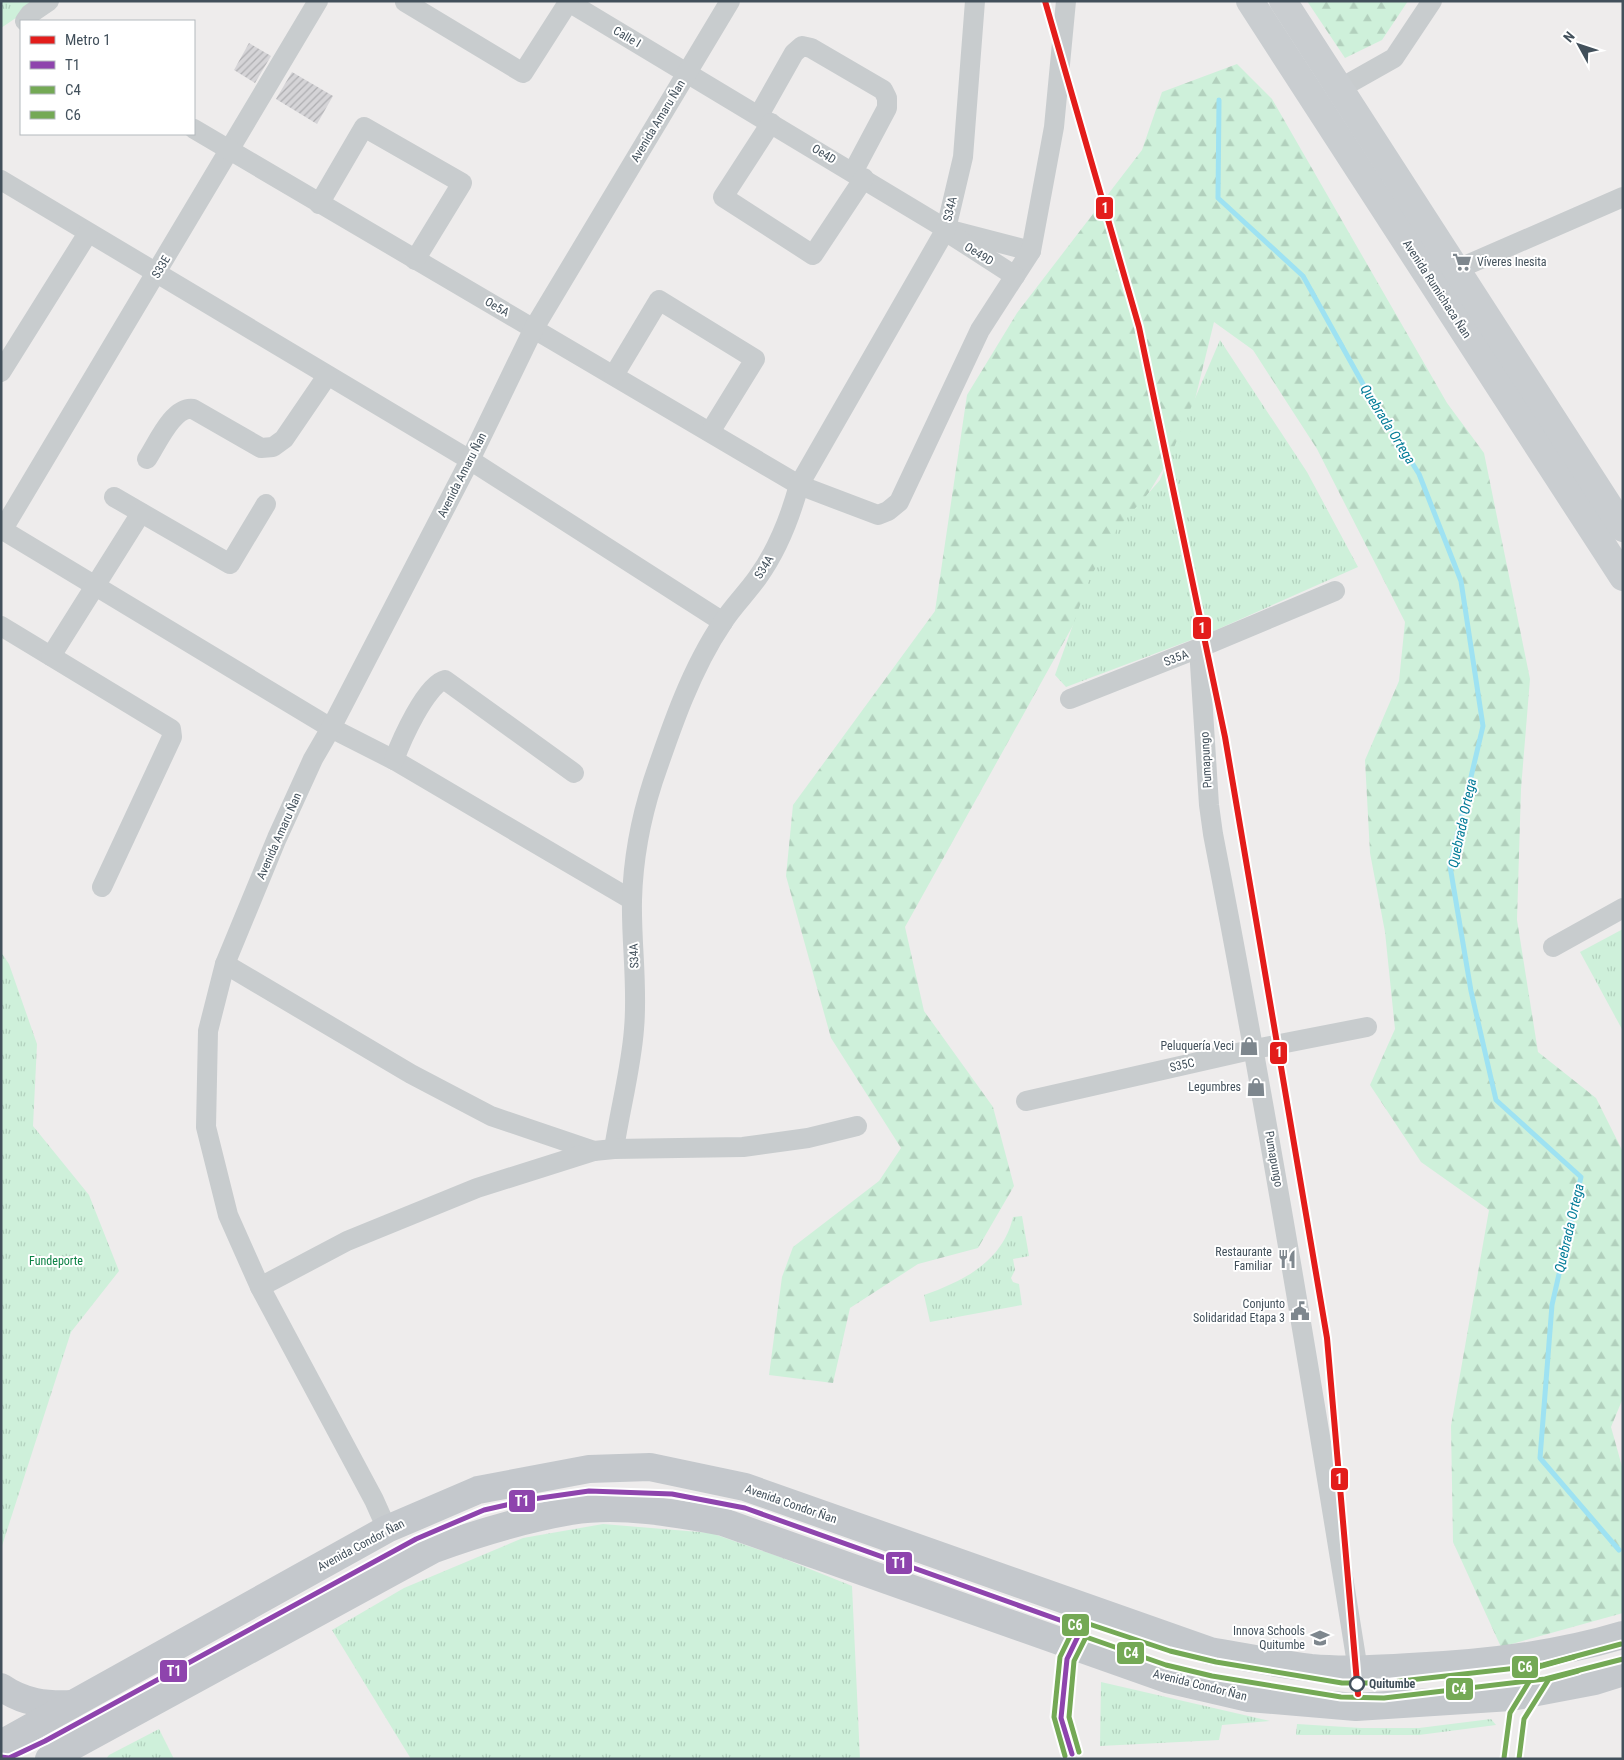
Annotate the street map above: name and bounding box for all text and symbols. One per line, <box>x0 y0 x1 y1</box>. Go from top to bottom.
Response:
legend <box>20 20 195 135</box>
north arrow <box>1554 20 1604 70</box>
street label: Calle I <box>611 24 643 50</box>
text: N <box>1560 28 1578 45</box>
text: Metro 1 <box>65 31 111 49</box>
text: T1 <box>65 56 80 74</box>
street label: Avenida Amaru Ñan <box>626 76 688 165</box>
text: C4 <box>65 81 81 99</box>
text: C6 <box>65 106 81 124</box>
street label: Oe4D <box>809 141 839 167</box>
street label: S34A <box>940 195 960 223</box>
line badge: 1 <box>1095 196 1114 220</box>
text: 1 <box>1101 200 1109 216</box>
street label: Avenida Rumichaca Ñan <box>1400 236 1476 341</box>
street label: Oe49D <box>962 240 996 268</box>
supermarket icon: Víveres Inesita <box>1451 251 1473 273</box>
street label: S33E <box>149 253 173 281</box>
place label: Víveres Inesita <box>1477 255 1547 269</box>
street label: Oe5A <box>482 295 512 320</box>
water label: Quebrada Ortega <box>1357 381 1419 467</box>
street label: Avenida Amaru Ñan <box>433 429 489 520</box>
street label: S34A <box>751 553 777 581</box>
line badge: 1 <box>1192 616 1212 640</box>
text: 1 <box>1198 620 1206 636</box>
street label: S35A <box>1162 647 1190 669</box>
street label: Pumapungo <box>1198 731 1214 789</box>
water label: Quebrada Ortega <box>1445 777 1479 869</box>
street label: Avenida Amaru Ñan <box>252 790 304 881</box>
street label: S34A <box>627 943 641 969</box>
shop icon: Peluquería Veci <box>1238 1035 1260 1057</box>
place label: Peluquería Veci <box>1160 1039 1234 1053</box>
line badge: 1 <box>1269 1041 1288 1065</box>
text: 1 <box>1275 1044 1283 1060</box>
street label: S35C <box>1168 1055 1196 1075</box>
shop icon: Legumbres <box>1245 1076 1267 1098</box>
place label: Legumbres <box>1188 1080 1241 1094</box>
street label: Pumapungo <box>1262 1130 1286 1188</box>
water label: Quebrada Ortega <box>1551 1182 1587 1274</box>
place label: Restaurante Familiar <box>1215 1245 1272 1273</box>
restaurant icon: Restaurante Familiar <box>1276 1248 1298 1270</box>
park label: Fundeporte <box>29 1254 83 1268</box>
place label: Conjunto Solidaridad Etapa 3 <box>1193 1297 1285 1325</box>
public building icon: Conjunto Solidaridad Etapa 3 <box>1289 1300 1311 1322</box>
line badge: 1 <box>1330 1467 1349 1491</box>
text: 1 <box>1335 1471 1343 1487</box>
street label: Avenida Condor Ñan <box>743 1480 840 1526</box>
line badge: T1 <box>508 1489 536 1513</box>
text: T1 <box>515 1493 529 1509</box>
street label: Avenida Condor Ñan <box>314 1514 407 1574</box>
line badge: T1 <box>885 1551 913 1575</box>
text: T1 <box>892 1555 906 1571</box>
line badge: C6 <box>1061 1613 1090 1637</box>
text: C6 <box>1067 1617 1083 1633</box>
place label: Innova Schools Quitumbe <box>1233 1624 1305 1652</box>
school or university icon: Innova Schools Quitumbe <box>1309 1627 1331 1649</box>
line badge: C4 <box>1116 1641 1145 1665</box>
text: C4 <box>1123 1645 1139 1661</box>
line badge: C6 <box>1511 1655 1539 1679</box>
line badge: T1 <box>159 1659 188 1683</box>
text: C6 <box>1517 1659 1533 1675</box>
text: T1 <box>167 1663 181 1679</box>
street label: Avenida Condor Ñan <box>1152 1665 1249 1703</box>
marker: Quitumbe <box>1349 1676 1365 1692</box>
place label: Quitumbe <box>1369 1677 1416 1691</box>
line badge: C4 <box>1445 1677 1474 1701</box>
text: C4 <box>1451 1681 1467 1697</box>

